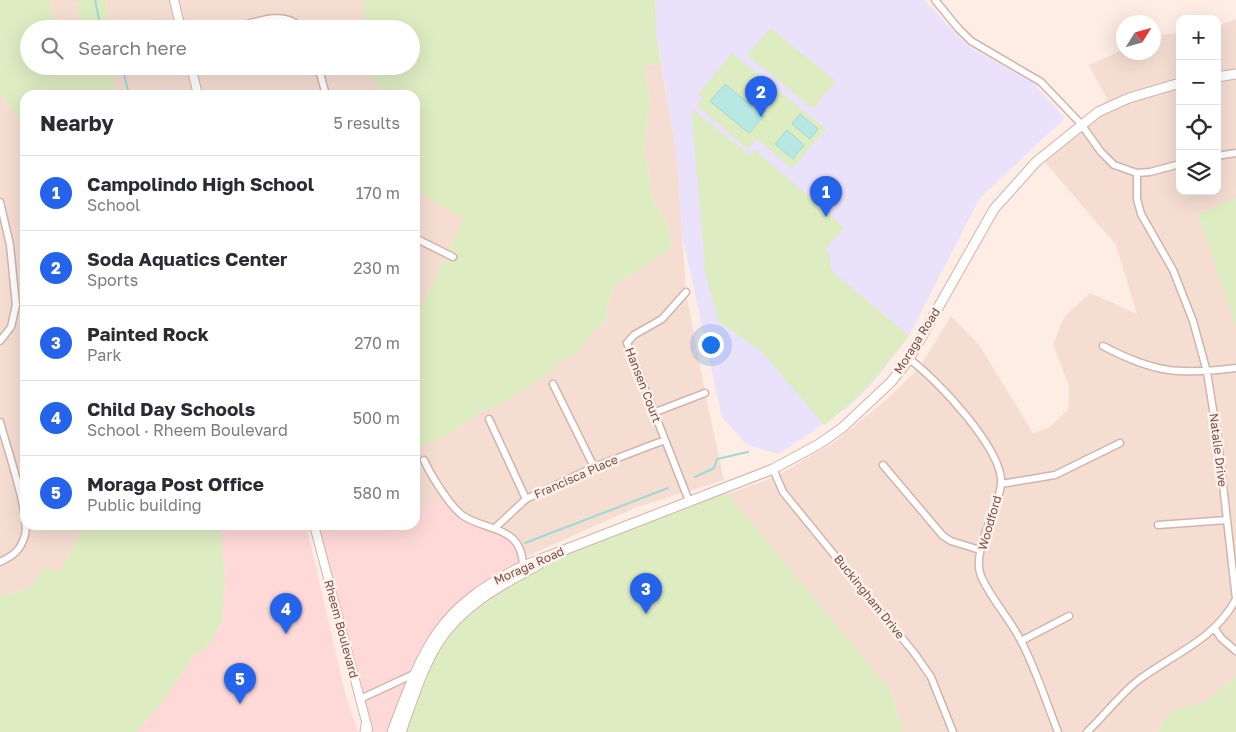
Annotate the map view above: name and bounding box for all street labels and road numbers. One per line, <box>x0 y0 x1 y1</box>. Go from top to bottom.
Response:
street label: Moraga Road <box>890 305 943 377</box>
street label: Hansen Court <box>622 345 665 425</box>
street label: Natalie Drive <box>1207 412 1230 488</box>
street label: Francisca Place <box>532 451 620 502</box>
street label: Woodford <box>975 494 1004 552</box>
street label: Moraga Road <box>491 543 566 588</box>
street label: Buckingham Drive <box>831 552 908 642</box>
street label: Rheem Boulevard <box>321 578 362 680</box>

